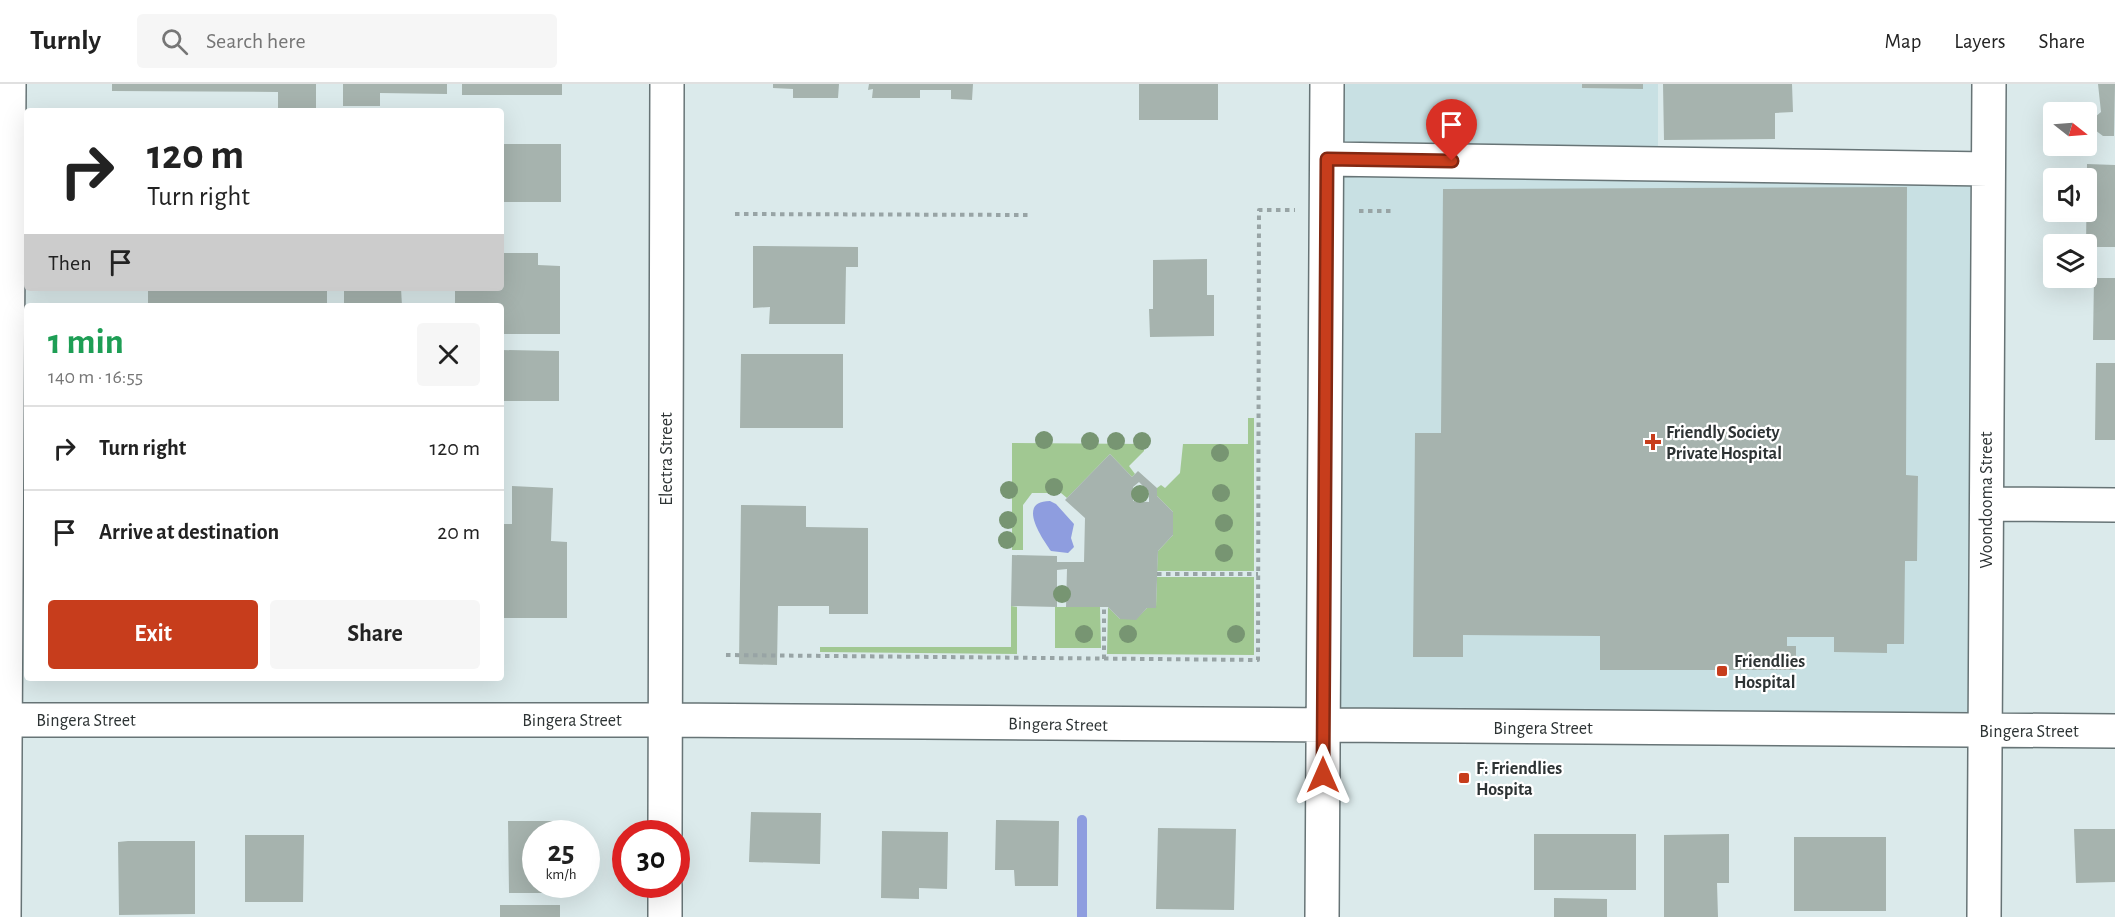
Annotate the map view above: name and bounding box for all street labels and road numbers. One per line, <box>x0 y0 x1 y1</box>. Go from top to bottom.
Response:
street label: Electra Street <box>658 412 676 506</box>
street label: Woondooma Street <box>1978 431 1996 568</box>
street label: Bingera Street <box>36 712 136 730</box>
street label: Bingera Street <box>522 712 622 730</box>
street label: Bingera Street <box>1008 715 1108 735</box>
street label: Bingera Street <box>1493 720 1593 738</box>
street label: Bingera Street <box>1979 723 2079 741</box>

